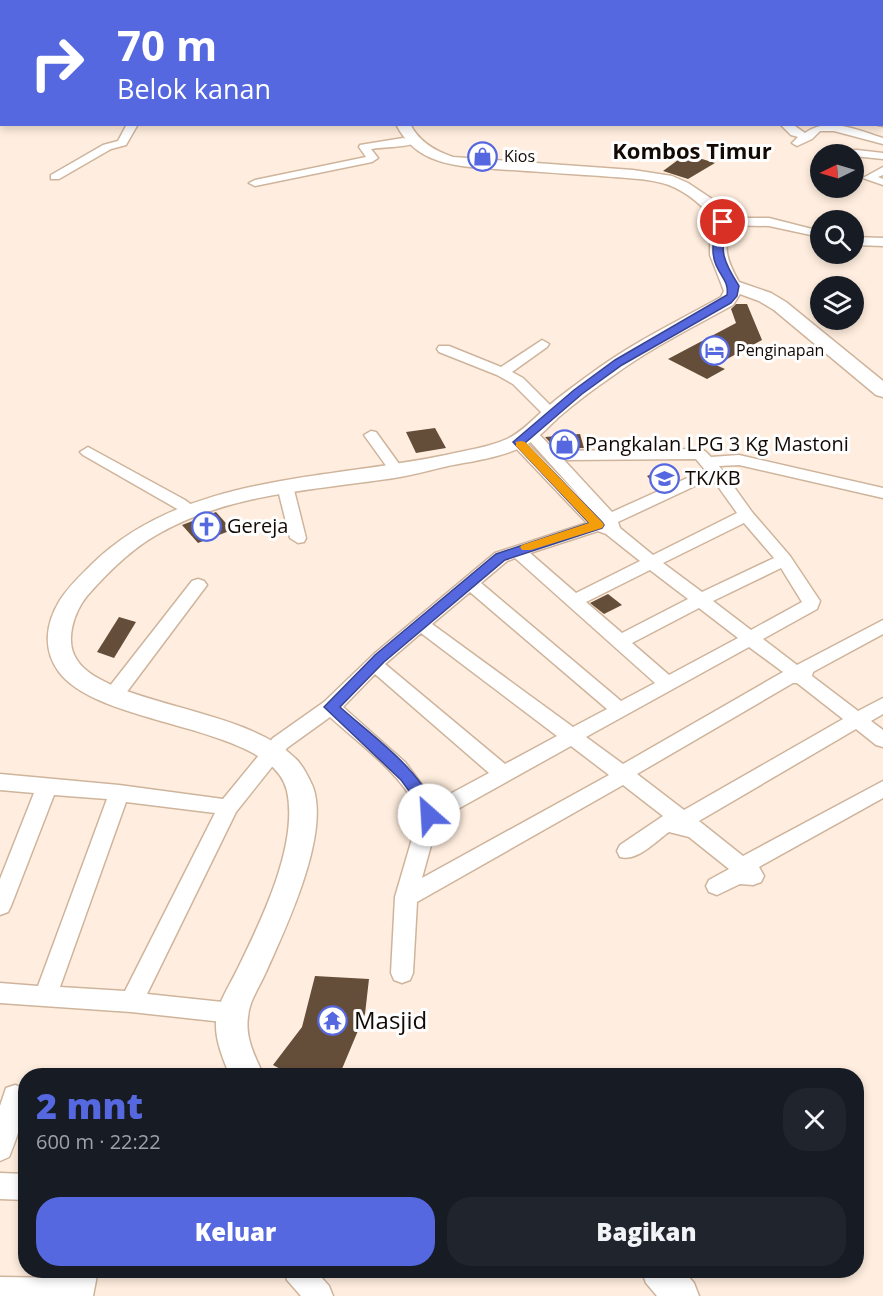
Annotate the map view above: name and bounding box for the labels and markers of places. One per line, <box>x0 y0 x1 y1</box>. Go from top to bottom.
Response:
shop icon: Kios <box>467 140 499 172</box>
place label: Kios <box>504 145 535 167</box>
pin <box>697 196 748 247</box>
hotel icon: Penginapan <box>699 334 731 366</box>
place label: Penginapan <box>736 339 824 361</box>
shop icon: Pangkalan LPG 3 Kg Mastoni <box>548 428 580 460</box>
place label: Pangkalan LPG 3 Kg Mastoni <box>585 430 849 457</box>
school or university icon: TK/KB <box>648 462 680 494</box>
place label: TK/KB <box>685 464 741 491</box>
church icon: Gereja <box>190 510 222 542</box>
place label: Gereja <box>227 512 288 539</box>
place label: Masjid <box>354 1003 427 1036</box>
temple icon: Masjid <box>317 1005 349 1037</box>

